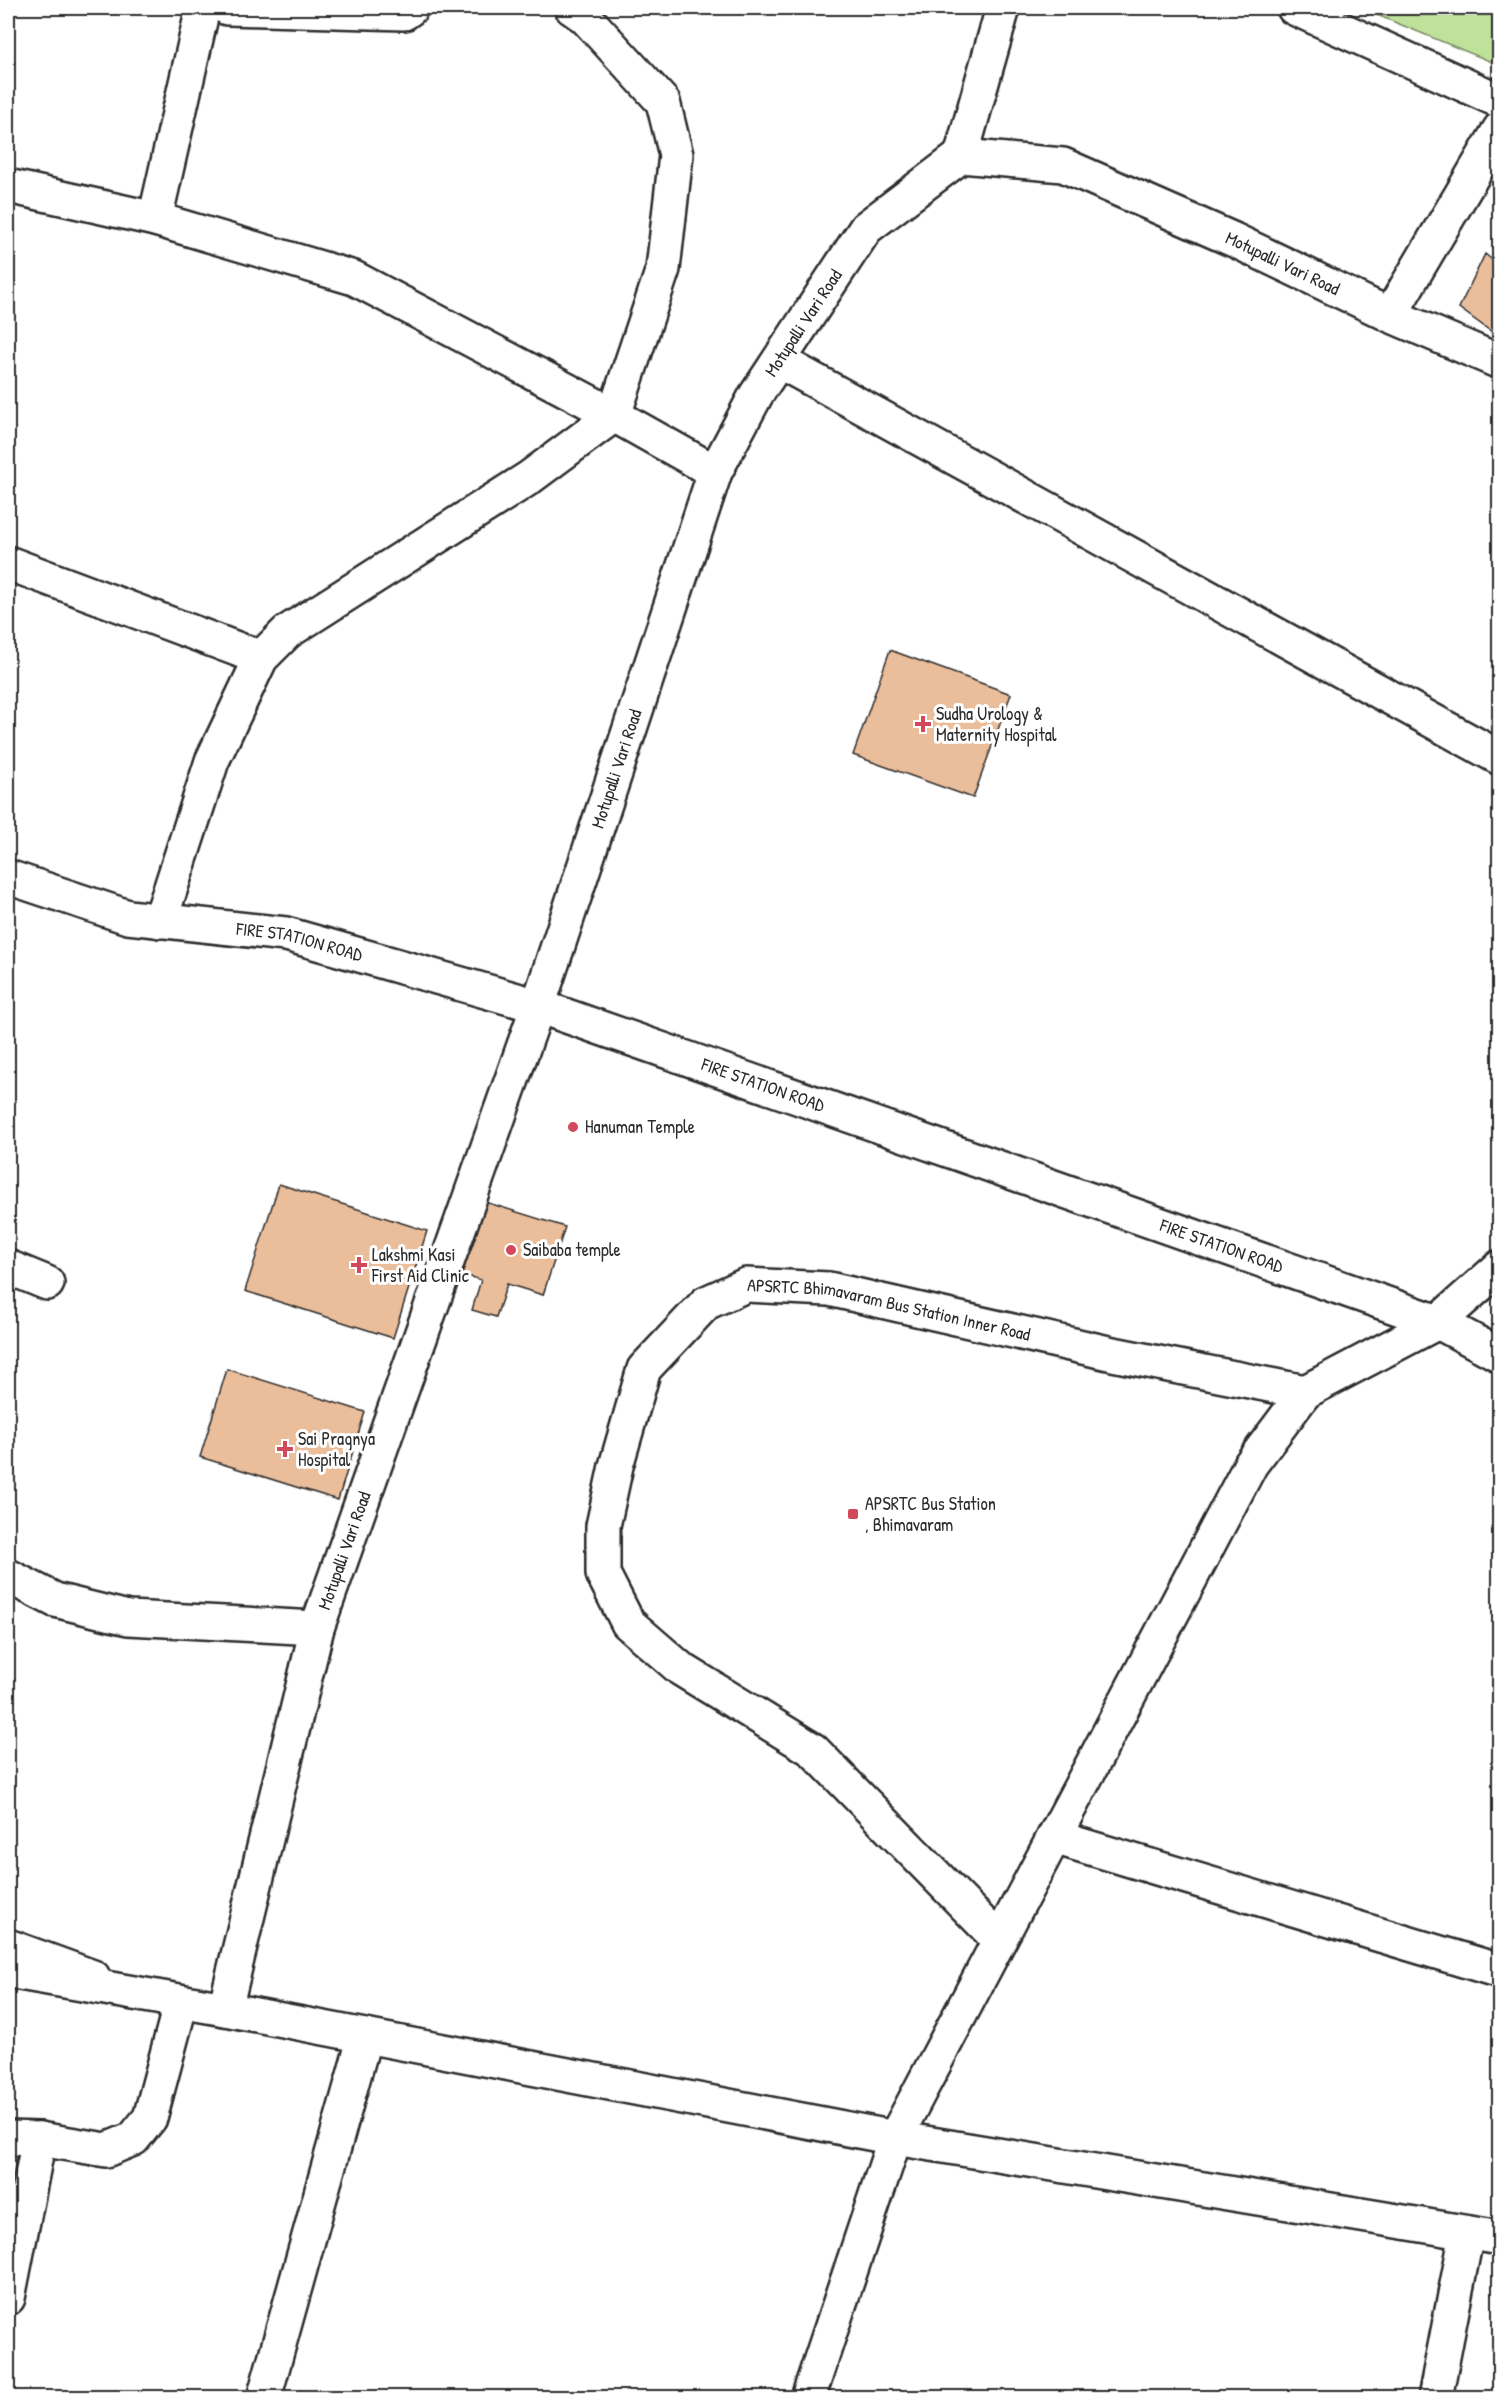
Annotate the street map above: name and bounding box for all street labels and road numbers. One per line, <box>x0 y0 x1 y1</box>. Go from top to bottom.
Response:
street label: Motupalli Vari Road <box>1222 225 1344 301</box>
street label: Motupalli Vari Road <box>758 264 848 381</box>
street label: Motupalli Vari Road <box>585 706 648 831</box>
street label: FIRE STATION ROAD <box>234 916 366 967</box>
street label: FIRE STATION ROAD <box>697 1051 829 1118</box>
street label: FIRE STATION ROAD <box>1156 1212 1287 1279</box>
street label: APSRTC Bhimavaram Bus Station Inner Road <box>747 1272 1033 1347</box>
street label: Motupalli Vari Road <box>311 1488 377 1613</box>

